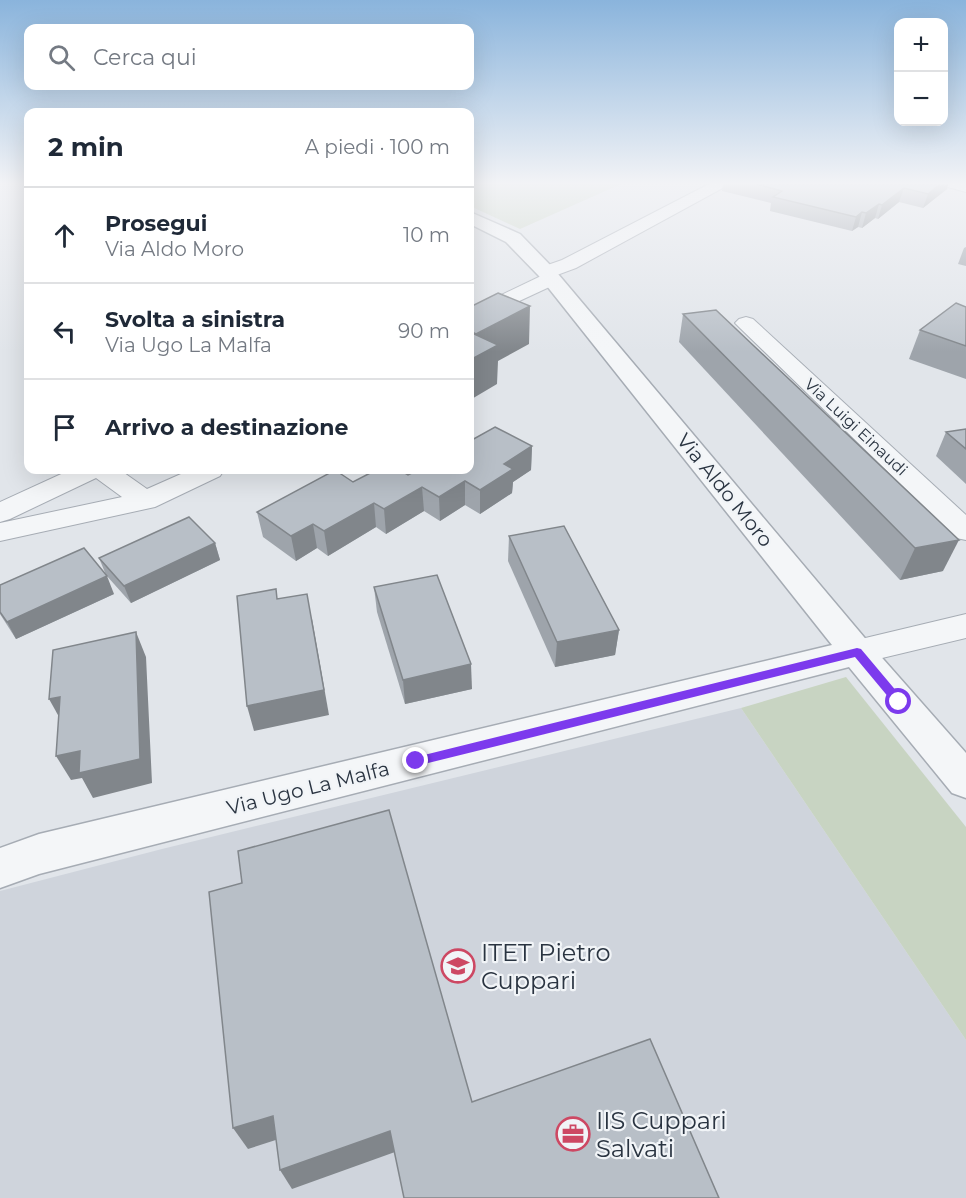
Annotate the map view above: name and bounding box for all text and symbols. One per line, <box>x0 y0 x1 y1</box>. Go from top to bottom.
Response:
map controls <box>894 18 948 126</box>
button: + <box>894 18 948 72</box>
search box <box>24 24 474 90</box>
icon: search <box>45 41 78 74</box>
text: Cerca qui <box>93 44 197 71</box>
button: − <box>894 72 948 126</box>
text: 2 min <box>48 131 124 163</box>
text: A piedi · 100 m <box>305 135 450 159</box>
text: Prosegui <box>105 210 207 237</box>
icon: ahead <box>48 219 81 252</box>
text: 10 m <box>403 223 450 247</box>
text: Via Aldo Moro <box>105 237 244 261</box>
text: Svolta a sinistra <box>105 306 285 333</box>
icon: left <box>48 315 81 348</box>
text: 90 m <box>398 319 450 343</box>
text: Via Ugo La Malfa <box>105 333 272 357</box>
street label: Via Luigi Einaudi <box>801 374 911 480</box>
icon: arrive <box>48 411 81 444</box>
text: Arrivo a destinazione <box>105 414 348 441</box>
street label: Via Aldo Moro <box>672 428 778 552</box>
route start <box>885 688 911 714</box>
route end <box>402 747 428 773</box>
street label: Via Ugo La Malfa <box>224 756 392 820</box>
place label: ITET Pietro Cuppari <box>481 938 610 995</box>
school or university icon: ITET Pietro Cuppari <box>440 948 476 984</box>
place label: IIS Cuppari Salvati <box>596 1106 727 1163</box>
office icon: IIS Cuppari Salvati <box>555 1116 591 1152</box>

